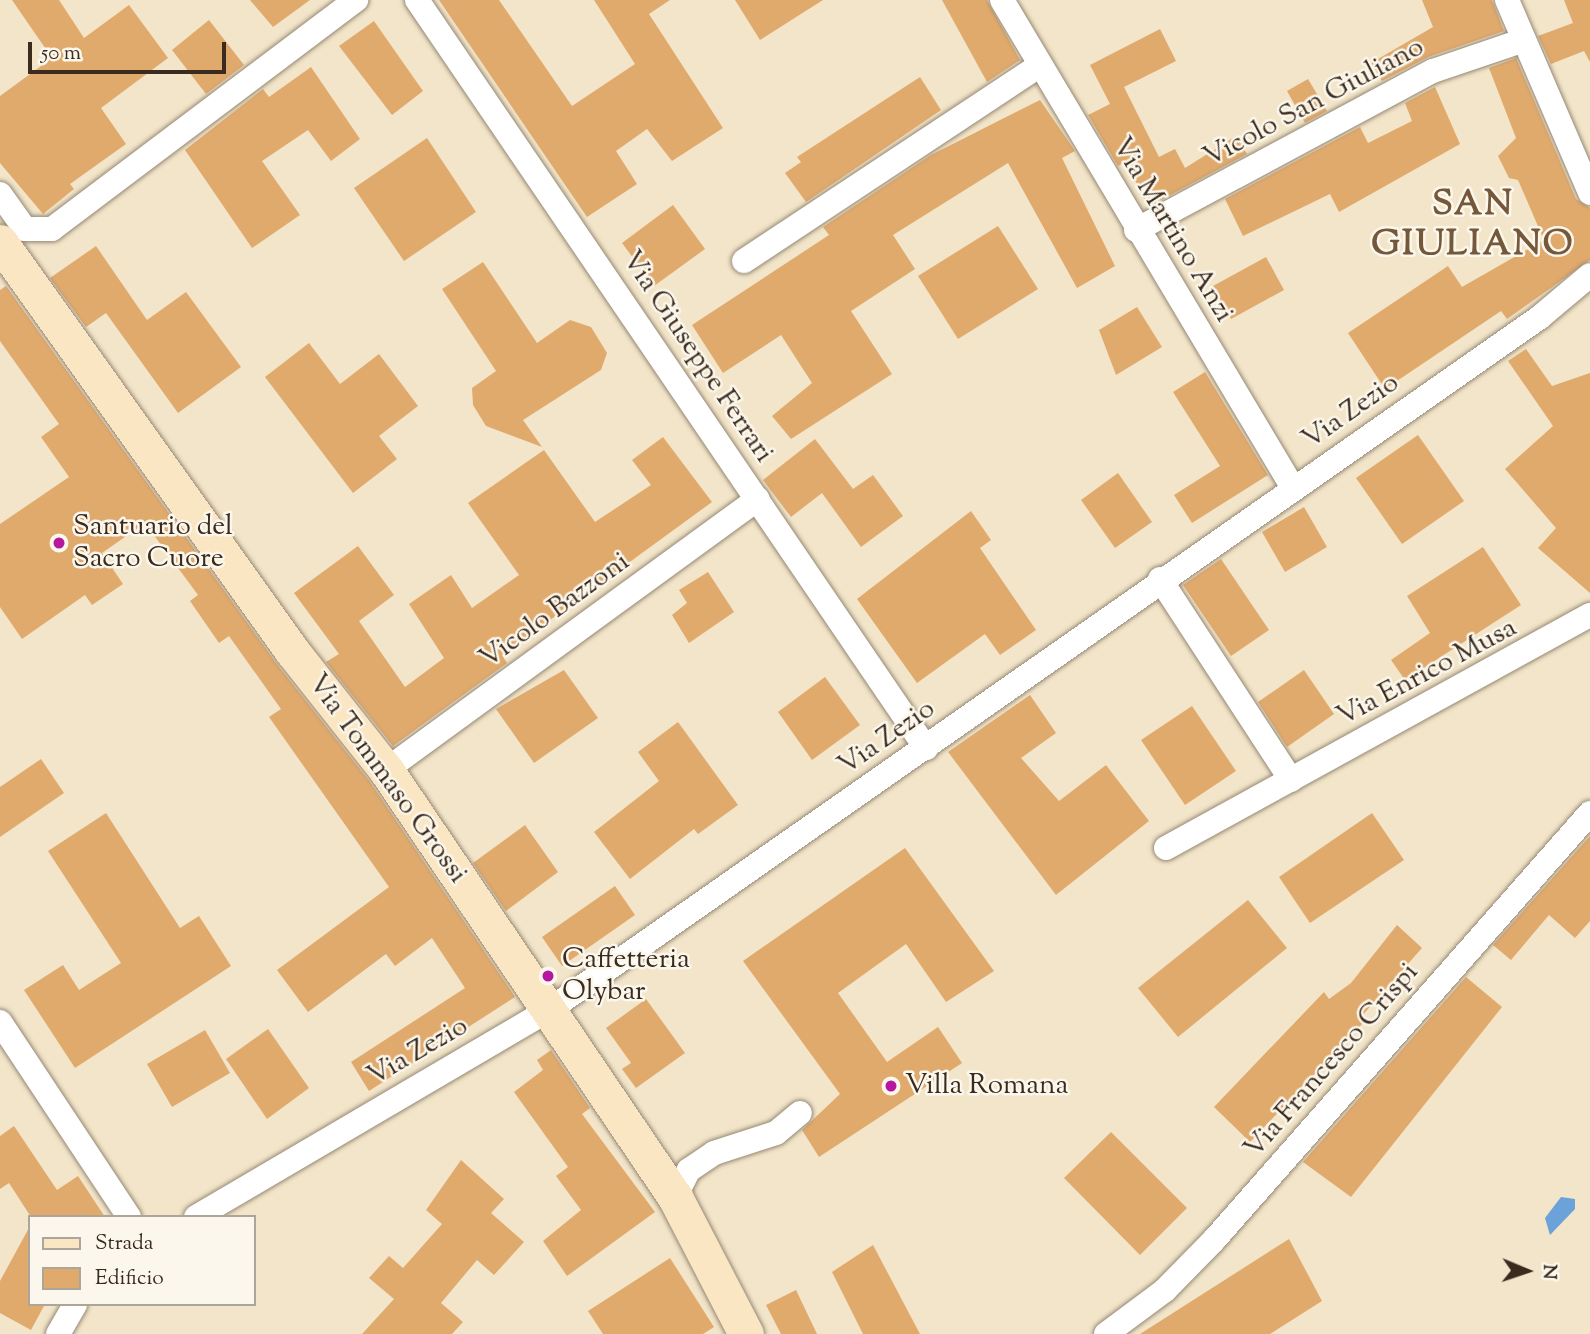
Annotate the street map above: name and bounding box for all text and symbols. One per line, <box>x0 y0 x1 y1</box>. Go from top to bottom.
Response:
scale bar <box>32 28 229 72</box>
street label: Vicolo San Giuliano <box>1198 31 1430 175</box>
text: 50 m <box>41 39 81 69</box>
street label: Via Martino Anzi <box>1104 132 1240 328</box>
district label: SAN GIULIANO <box>1372 185 1574 267</box>
street label: Via Giuseppe Ferrari <box>614 245 780 469</box>
street label: Via Zezio <box>1296 367 1406 457</box>
place label: Santuario del Sacro Cuore <box>73 510 233 576</box>
marker: Santuario del Sacro Cuore <box>51 535 67 551</box>
street label: Vicolo Bazzoni <box>474 545 636 677</box>
street label: Via Enrico Musa <box>1331 612 1523 734</box>
street label: Via Tommaso Grossi <box>300 668 474 890</box>
street label: Via Zezio <box>832 693 942 783</box>
place label: Caffetteria Olybar <box>562 943 690 1009</box>
street label: Via Francesco Crispi <box>1238 956 1426 1166</box>
marker: Caffetteria Olybar <box>540 968 556 984</box>
street label: Via Zezio <box>362 1010 474 1094</box>
place label: Villa Romana <box>905 1069 1069 1103</box>
marker: Villa Romana <box>883 1078 899 1094</box>
legend <box>28 1215 256 1306</box>
text: Strada <box>95 1229 154 1259</box>
north arrow <box>1492 1236 1562 1306</box>
text: Edificio <box>95 1264 164 1294</box>
text: N <box>1535 1264 1562 1280</box>

